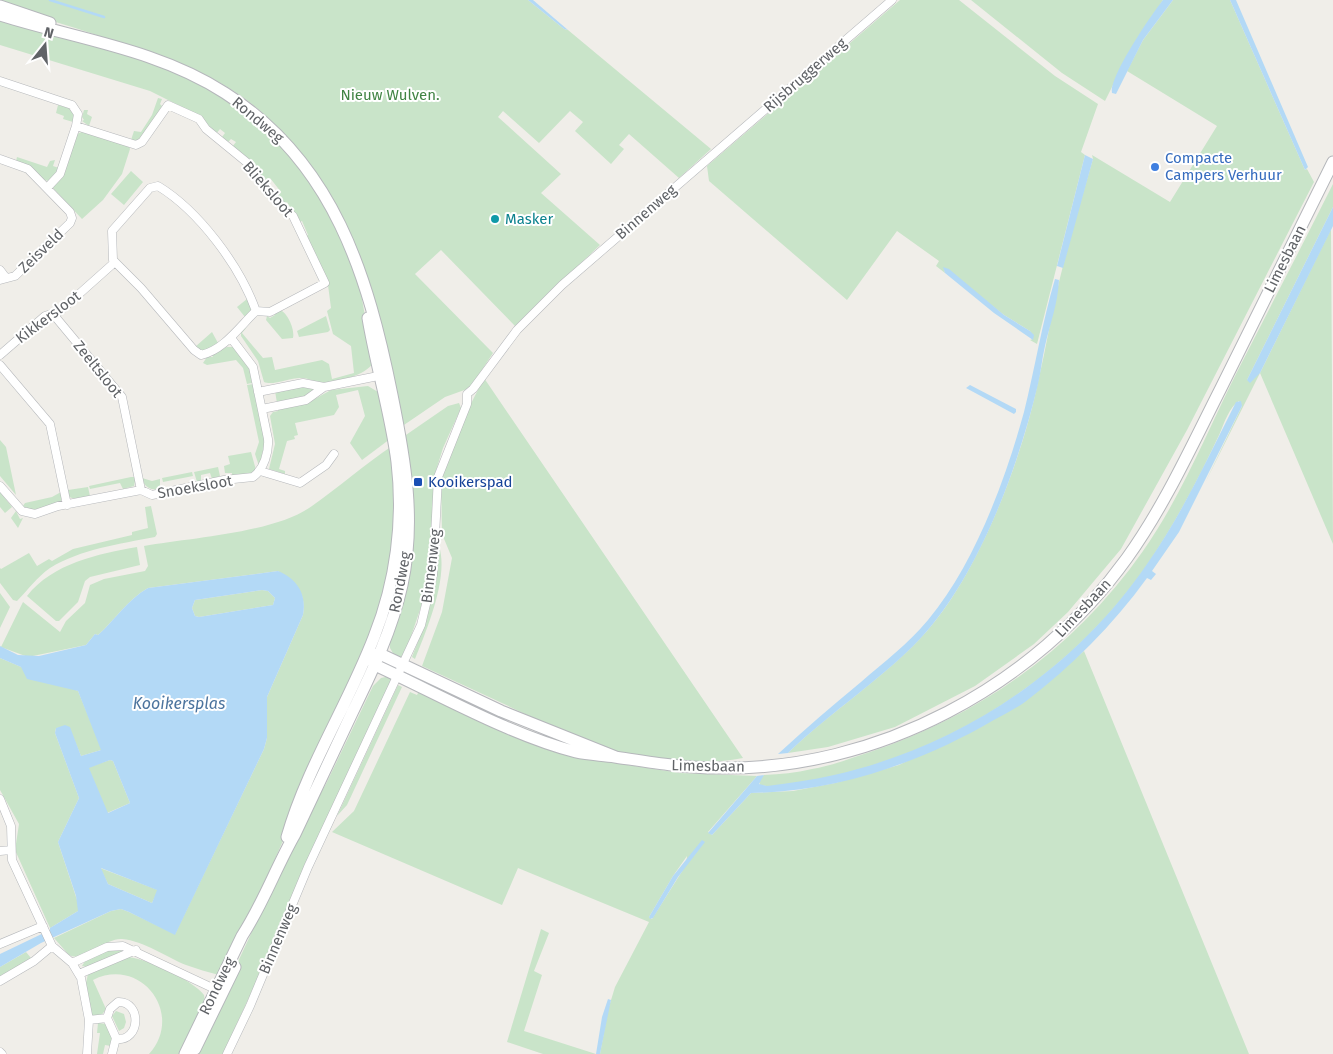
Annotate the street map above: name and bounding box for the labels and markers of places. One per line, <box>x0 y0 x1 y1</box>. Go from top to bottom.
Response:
place label: Compacte Campers Verhuur <box>1165 149 1282 184</box>
marker: Compacte Campers Verhuur <box>1149 161 1161 173</box>
place label: Masker <box>505 210 553 228</box>
marker: Masker <box>489 213 501 225</box>
place label: Kooikerspad <box>428 473 513 491</box>
marker: Kooikerspad <box>412 476 424 488</box>

